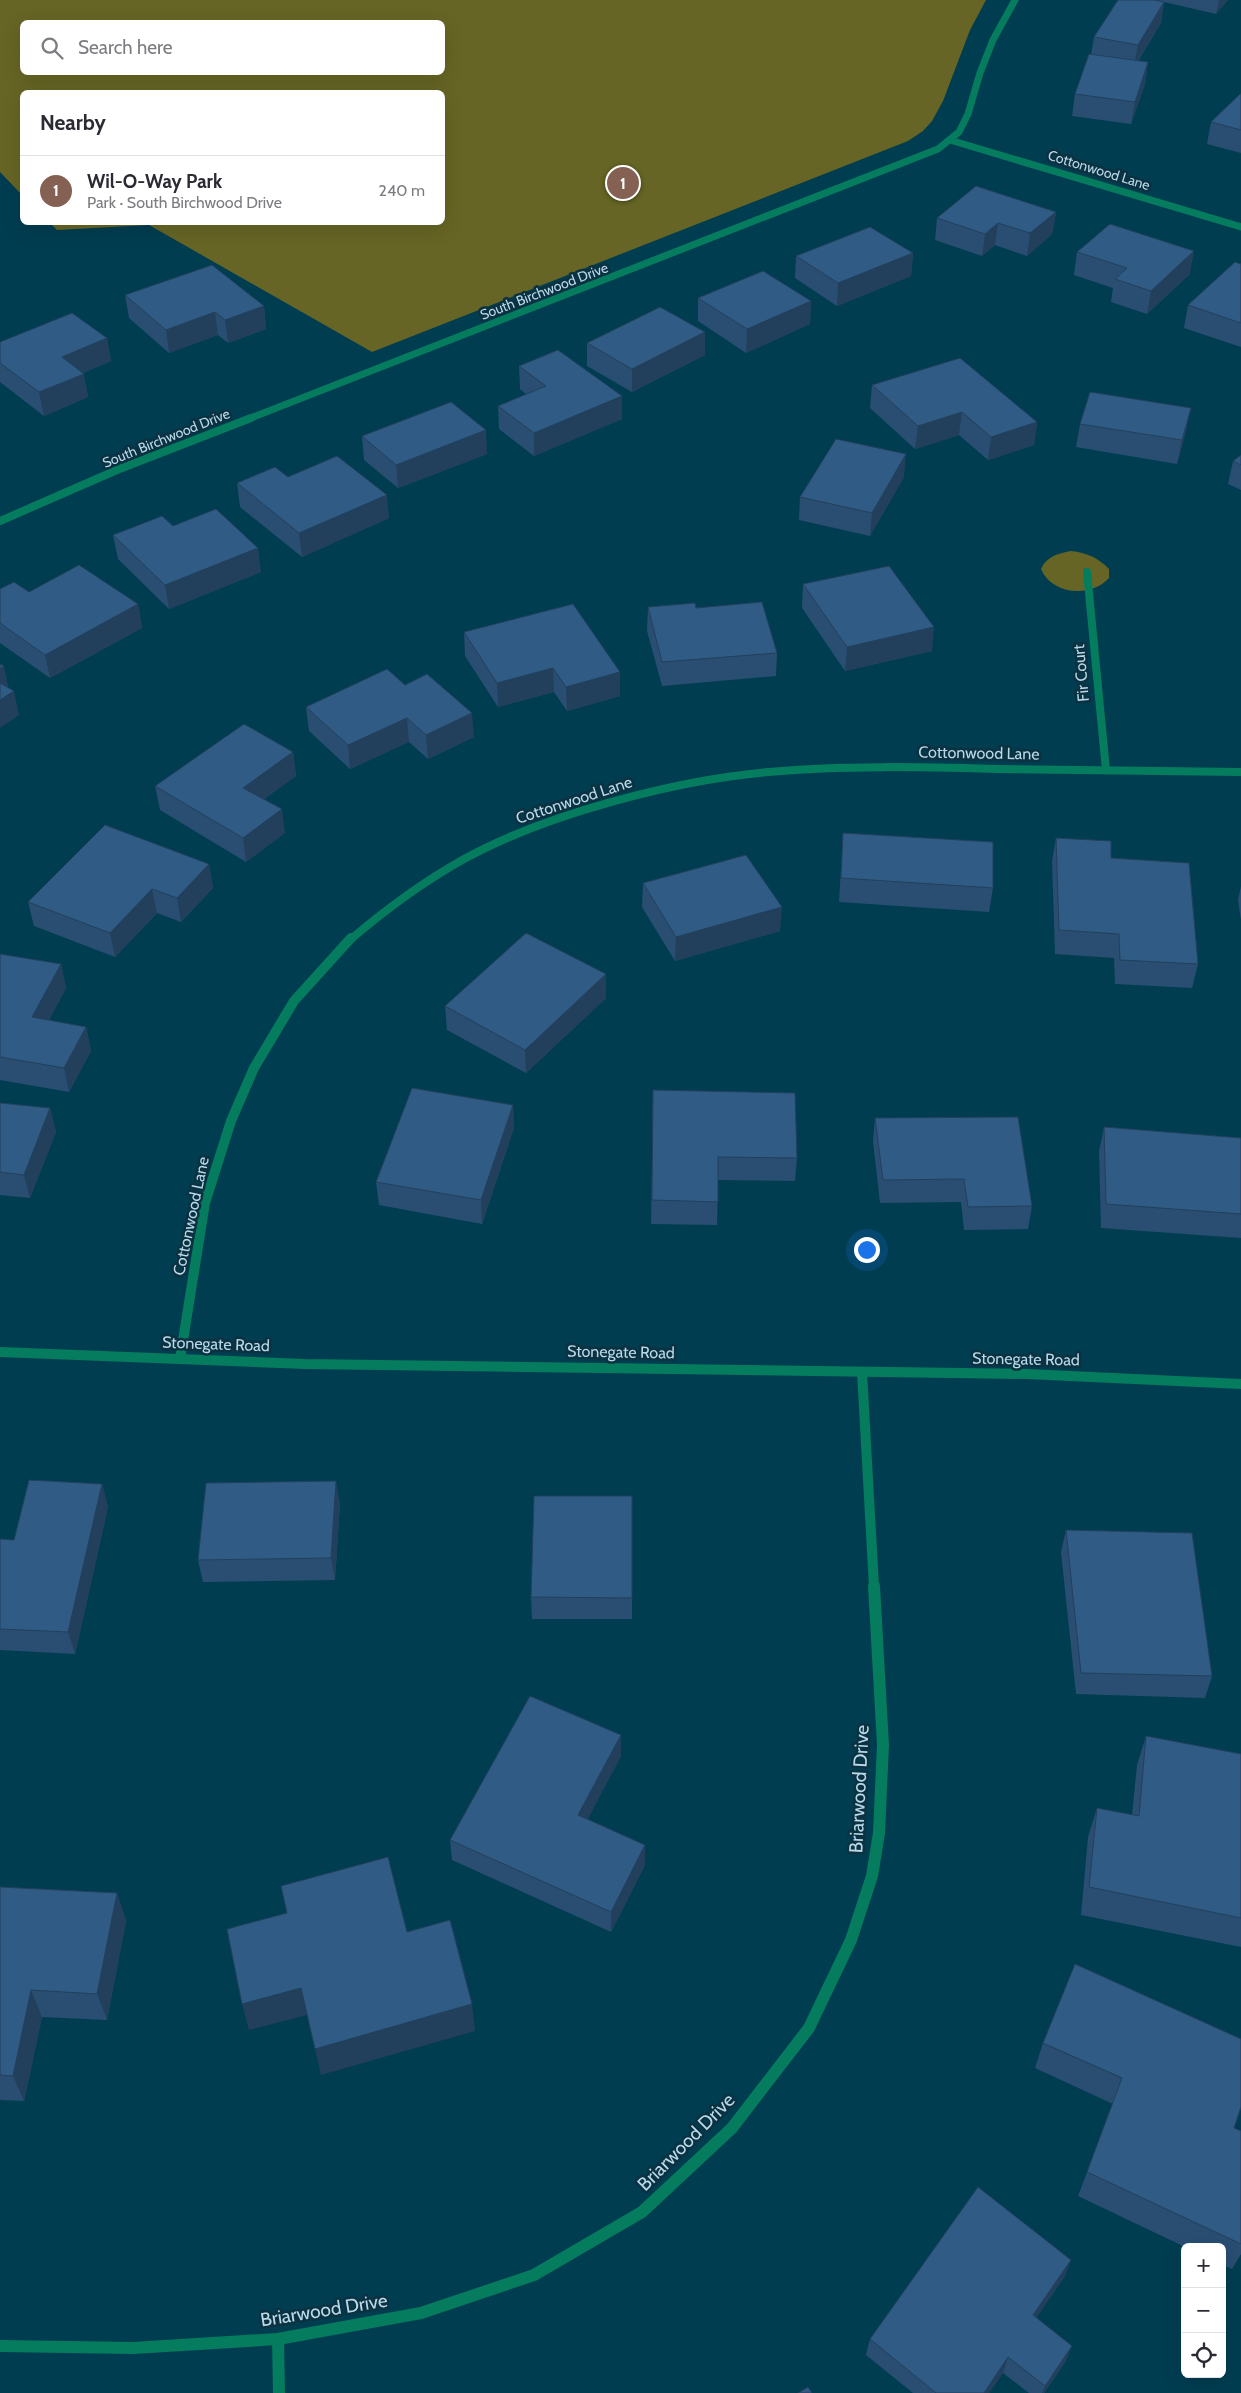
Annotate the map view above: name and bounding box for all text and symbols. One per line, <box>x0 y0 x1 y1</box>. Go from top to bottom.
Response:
search box <box>20 20 445 75</box>
icon: search <box>38 34 66 62</box>
text: Search here <box>78 36 172 59</box>
text: Nearby <box>40 110 106 135</box>
street label: Cottonwood Lane <box>1046 146 1152 194</box>
pin: 1 <box>607 164 639 202</box>
text: Wil-O-Way Park <box>87 170 222 193</box>
text: 1 <box>53 181 59 200</box>
text: 240 m <box>379 181 425 200</box>
text: Park · South Birchwood Drive <box>87 193 282 212</box>
street label: South Birchwood Drive <box>477 258 611 324</box>
street label: South Birchwood Drive <box>100 404 232 472</box>
street label: Fir Court <box>1069 643 1093 703</box>
street label: Cottonwood Lane <box>918 742 1040 764</box>
street label: Cottonwood Lane <box>513 772 635 828</box>
street label: Cottonwood Lane <box>169 1155 213 1277</box>
your location <box>854 1237 880 1263</box>
street label: Stonegate Road <box>162 1333 270 1355</box>
street label: Stonegate Road <box>567 1342 675 1362</box>
street label: Stonegate Road <box>972 1349 1080 1369</box>
street label: Briarwood Drive <box>844 1724 874 1854</box>
street label: Briarwood Drive <box>632 2088 740 2196</box>
map controls <box>1181 2243 1226 2378</box>
button: + <box>1181 2243 1226 2288</box>
button: − <box>1181 2288 1226 2333</box>
street label: Briarwood Drive <box>259 2289 389 2331</box>
button: locate <box>1181 2333 1226 2378</box>

